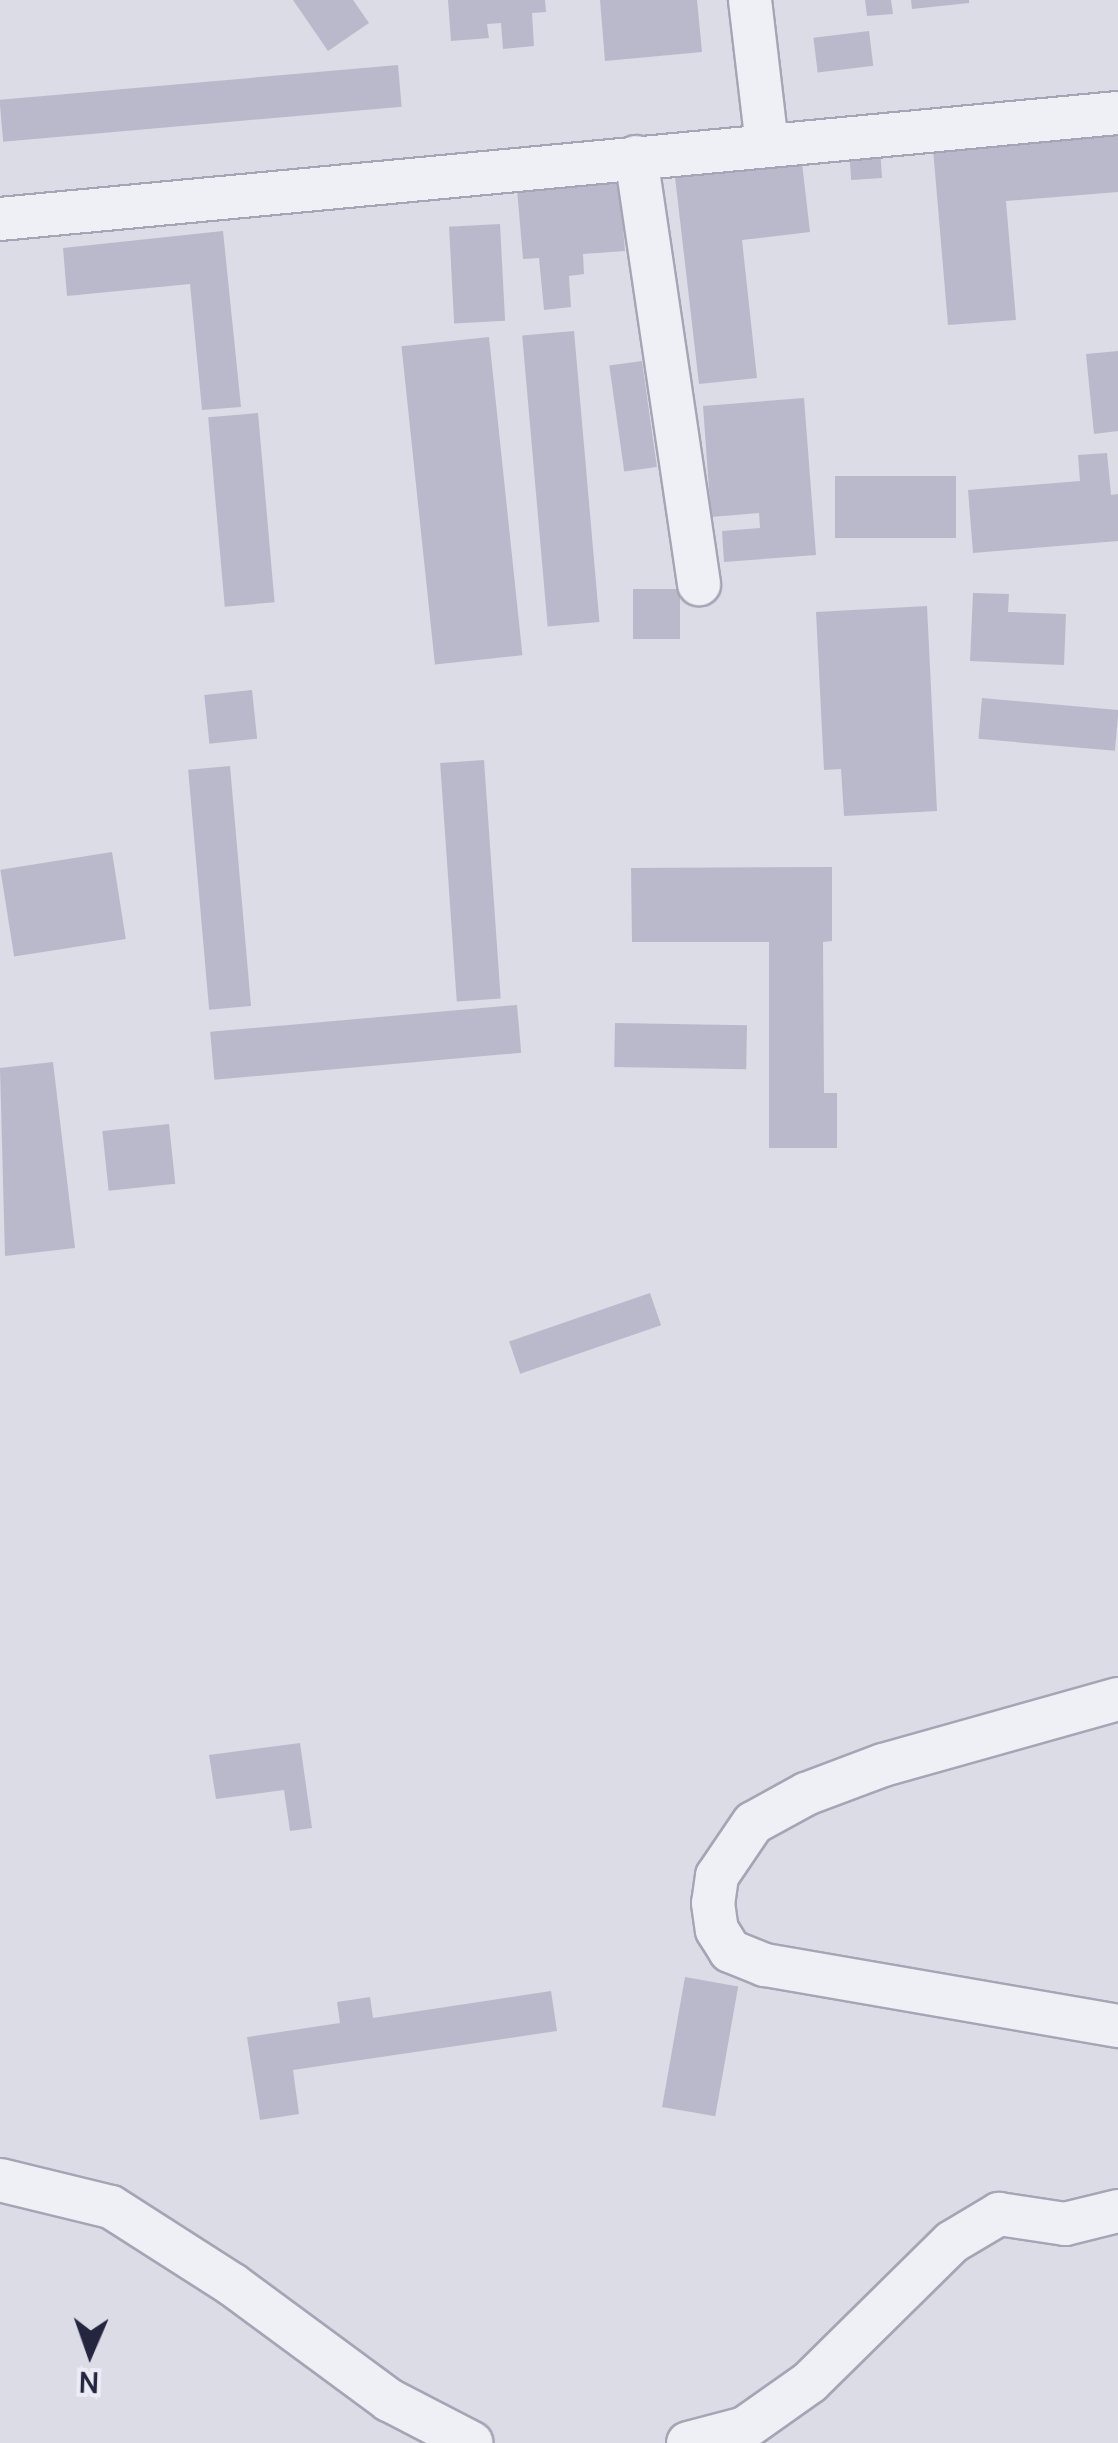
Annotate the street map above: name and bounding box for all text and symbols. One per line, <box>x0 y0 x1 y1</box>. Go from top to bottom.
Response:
north arrow <box>40 2303 140 2403</box>
text: N <box>78 2364 100 2402</box>

